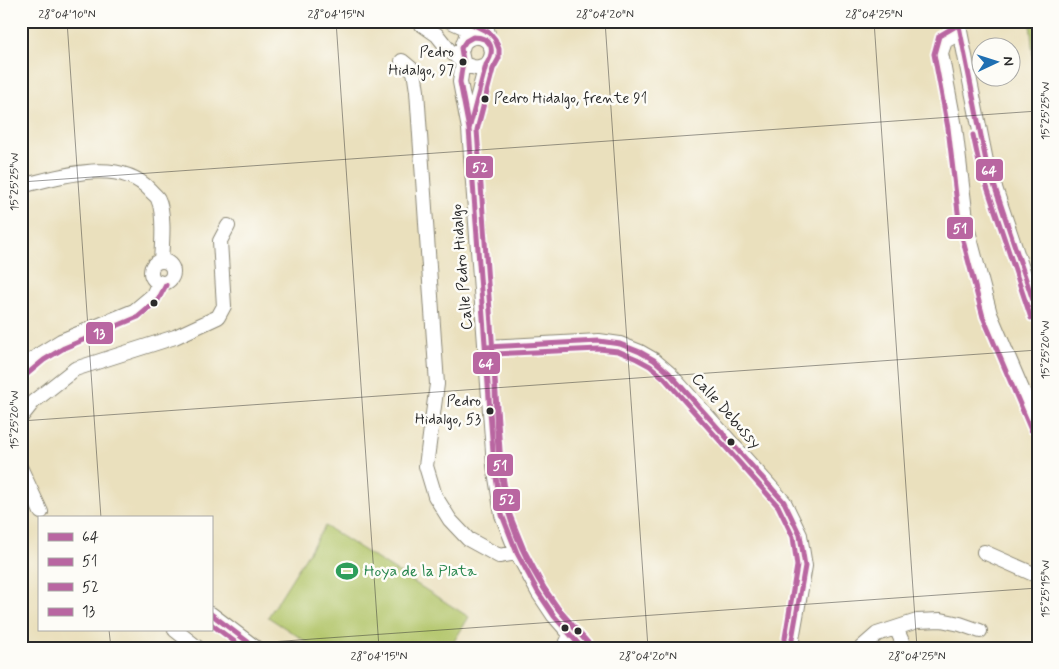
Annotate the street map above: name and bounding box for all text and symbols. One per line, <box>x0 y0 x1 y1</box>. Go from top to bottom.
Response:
text: 28°04'10"N <box>38 7 96 23</box>
text: 28°04'15"N <box>307 7 365 23</box>
text: 28°04'20"N <box>576 7 634 23</box>
text: 28°04'25"N <box>845 7 903 23</box>
north arrow <box>972 38 1022 88</box>
place label: Pedro Hidalgo, 97 <box>388 43 454 81</box>
text: N <box>999 56 1017 66</box>
marker: Pedro Hidalgo, 97 <box>458 57 468 67</box>
text: 15°25'25"W <box>1038 82 1054 140</box>
place label: Pedro Hidalgo, frente 91 <box>494 89 647 109</box>
marker: Pedro Hidalgo, frente 91 <box>480 94 490 104</box>
text: 15°25'25"W <box>7 153 23 211</box>
line badge: 52 <box>465 155 494 179</box>
line badge: 64 <box>975 158 1004 182</box>
text: 52 <box>472 159 488 177</box>
text: 64 <box>981 162 997 180</box>
street label: Calle Pedro Hidalgo <box>446 203 478 331</box>
line badge: 51 <box>946 216 974 240</box>
text: 51 <box>953 220 967 238</box>
unlabelled marker <box>149 298 159 308</box>
line badge: 13 <box>85 321 114 345</box>
text: 15°25'20"W <box>1038 321 1054 379</box>
text: 13 <box>93 325 105 343</box>
line badge: 64 <box>472 351 501 375</box>
text: 64 <box>478 355 494 373</box>
street label: Calle Debussy <box>686 369 766 453</box>
text: 15°25'20"W <box>7 391 23 449</box>
place label: Pedro Hidalgo, 53 <box>415 392 481 430</box>
marker: Pedro Hidalgo, 53 <box>485 406 495 416</box>
unlabelled marker <box>726 437 736 447</box>
line badge: 51 <box>486 453 514 477</box>
text: 51 <box>493 457 507 475</box>
line badge: 52 <box>492 488 521 512</box>
text: 52 <box>499 491 515 509</box>
legend <box>38 516 212 632</box>
text: 64 <box>82 528 99 548</box>
text: 51 <box>82 552 97 572</box>
sports icon: Hoya de la Plata <box>334 558 360 584</box>
text: 15°25'15"W <box>1038 560 1054 618</box>
place label: Hoya de la Plata <box>364 561 477 582</box>
text: 52 <box>82 578 99 598</box>
text: 13 <box>82 602 95 622</box>
unlabelled marker <box>560 623 570 633</box>
unlabelled marker <box>573 626 583 636</box>
text: 28°04'15"N <box>350 649 408 665</box>
text: 28°04'20"N <box>619 649 677 665</box>
text: 28°04'25"N <box>888 649 946 665</box>

